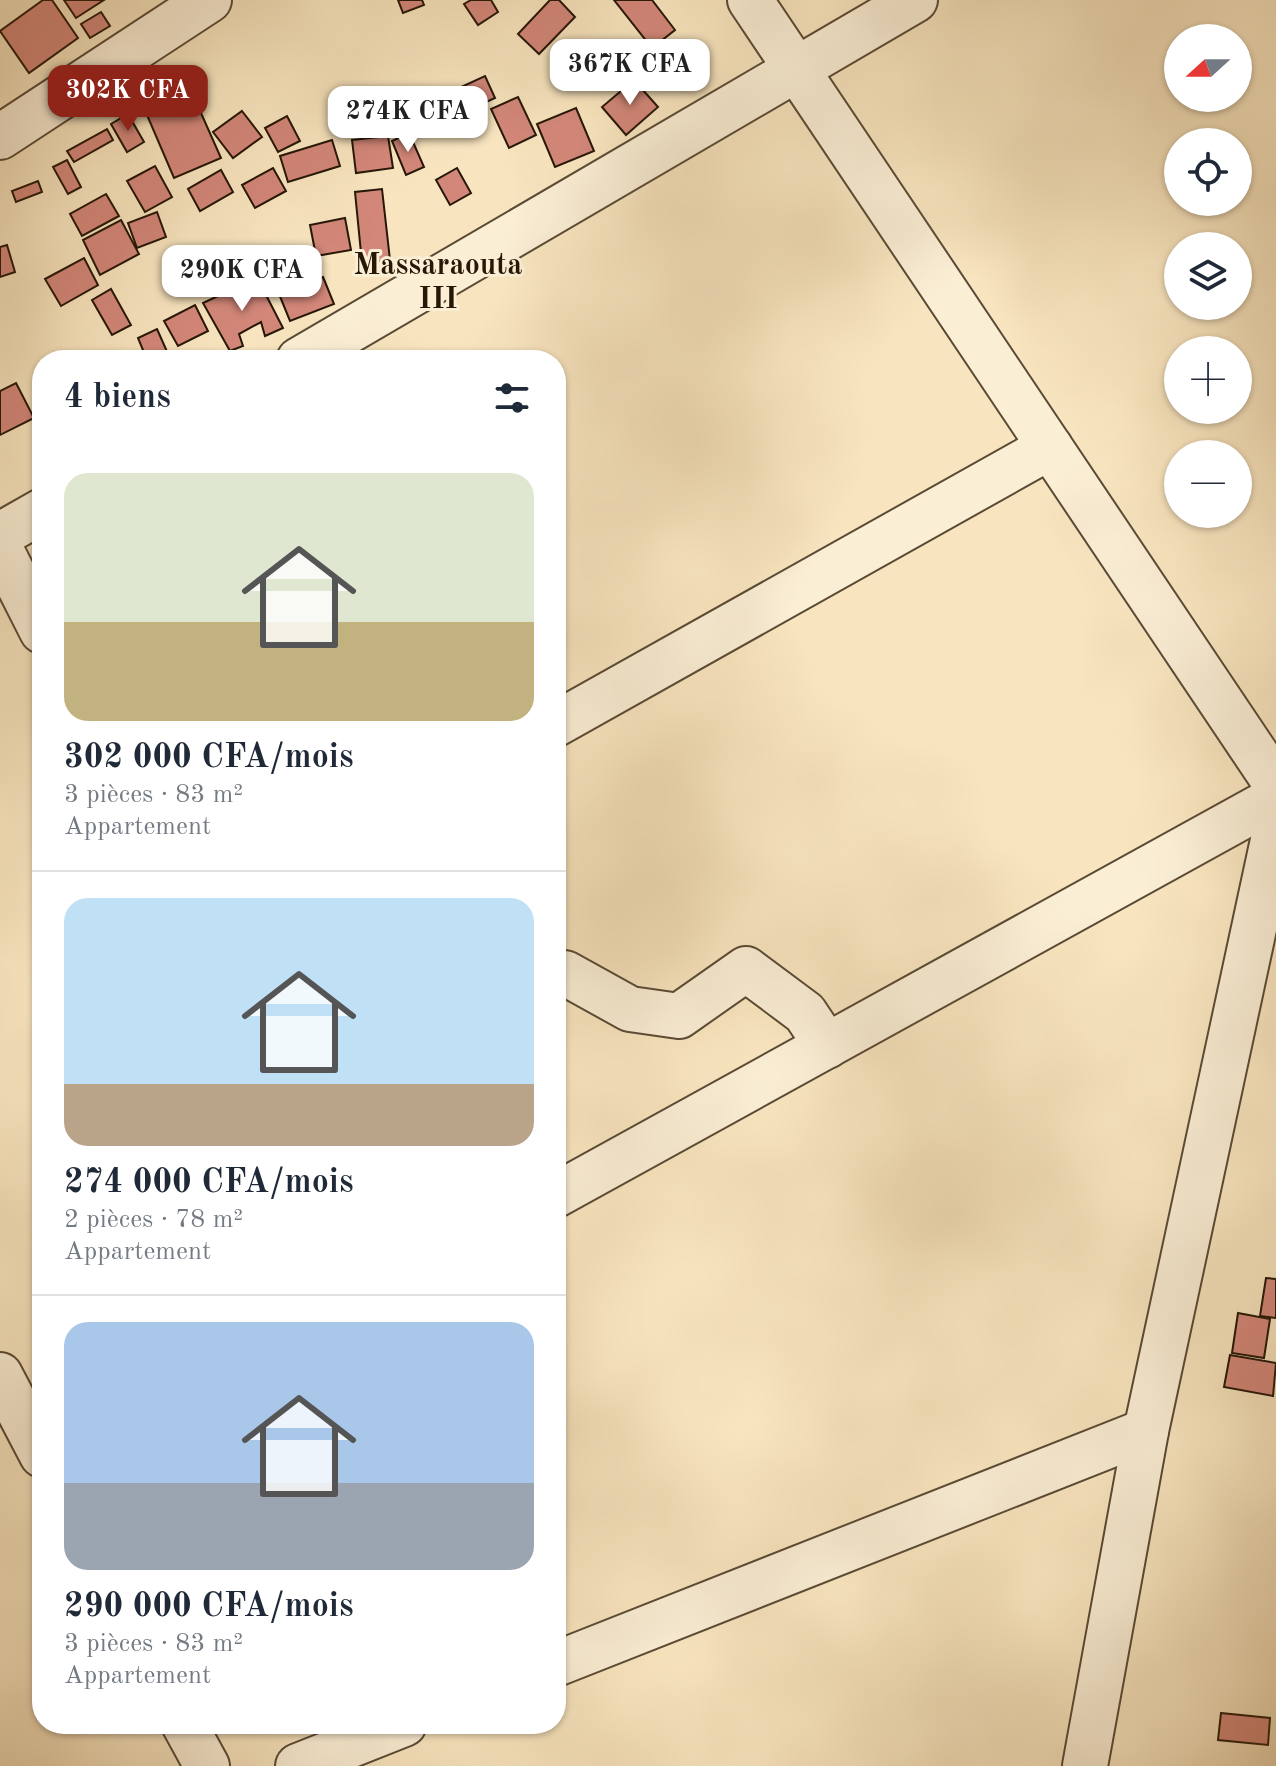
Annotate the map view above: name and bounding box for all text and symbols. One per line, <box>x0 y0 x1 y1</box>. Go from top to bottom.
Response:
north arrow <box>1164 24 1252 112</box>
map controls <box>1164 24 1252 528</box>
pin: 367K CFA <box>547 39 713 107</box>
text: 367K CFA <box>568 52 692 78</box>
pin: 302K CFA <box>45 65 211 133</box>
text: 302K CFA <box>66 78 190 104</box>
pin: 274K CFA <box>325 86 491 154</box>
text: 274K CFA <box>346 99 470 125</box>
button: locate <box>1164 128 1252 216</box>
button: layers <box>1164 232 1252 320</box>
pin: 290K CFA <box>159 245 325 313</box>
district label: Massaraouta III <box>353 251 523 315</box>
text: 290K CFA <box>180 258 304 284</box>
button: + <box>1164 336 1252 424</box>
icon: filters <box>490 376 534 420</box>
text: 4 biens <box>64 381 171 415</box>
button: − <box>1164 440 1252 528</box>
icon: home <box>227 525 371 669</box>
text: 302 000 CFA/mois <box>64 741 354 775</box>
text: 3 pièces · 83 m² <box>64 782 243 808</box>
text: Appartement <box>64 814 211 840</box>
icon: home <box>227 950 371 1094</box>
text: 274 000 CFA/mois <box>64 1166 354 1200</box>
text: 2 pièces · 78 m² <box>64 1207 243 1233</box>
text: Appartement <box>64 1239 211 1265</box>
icon: home <box>227 1374 371 1518</box>
text: 290 000 CFA/mois <box>64 1590 354 1624</box>
text: 3 pièces · 83 m² <box>64 1631 243 1657</box>
text: Appartement <box>64 1663 211 1689</box>

